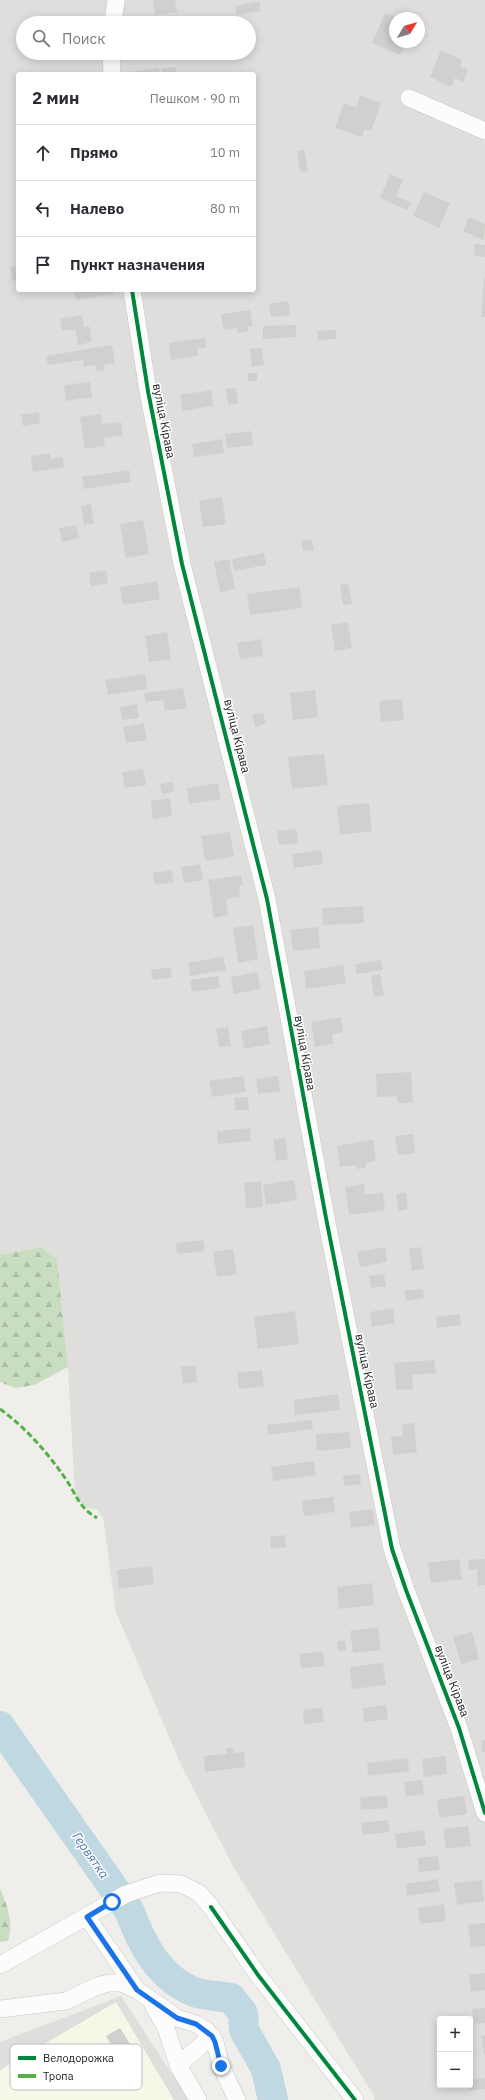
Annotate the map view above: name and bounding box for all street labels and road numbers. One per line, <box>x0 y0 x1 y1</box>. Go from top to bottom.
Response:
street label: вуліца Кірава <box>150 382 179 460</box>
street label: вуліца Кірава <box>221 697 254 775</box>
street label: вуліца Кірава <box>292 1014 320 1092</box>
street label: вуліца Кірава <box>352 1332 383 1410</box>
street label: вуліца Кірава <box>432 1643 473 1719</box>

